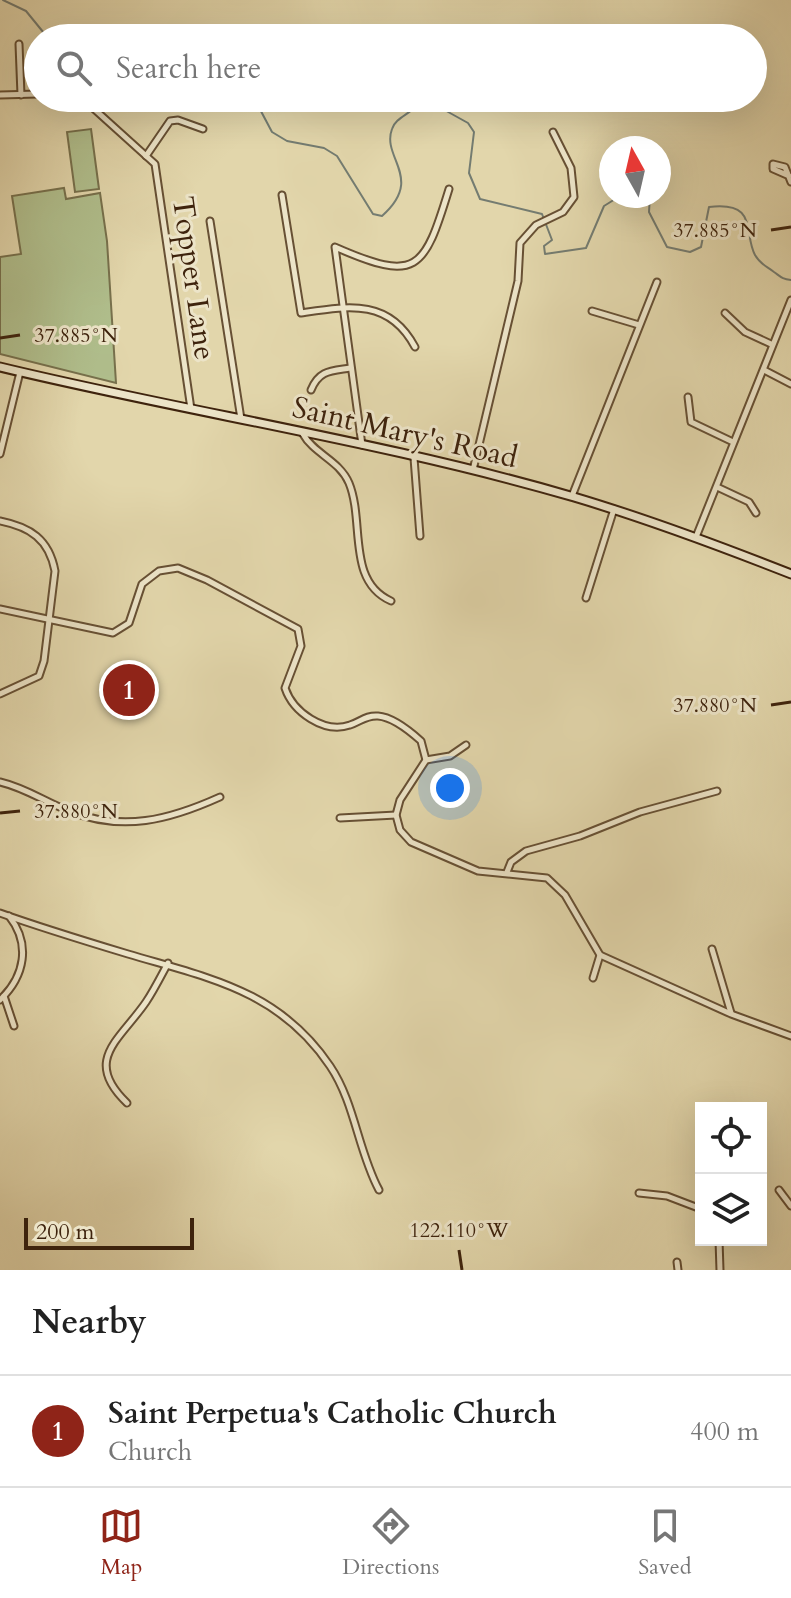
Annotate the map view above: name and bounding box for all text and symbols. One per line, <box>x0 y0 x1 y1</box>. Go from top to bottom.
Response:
search box <box>24 24 767 112</box>
icon: search <box>52 46 96 90</box>
text: Search here <box>116 48 261 89</box>
north arrow <box>599 136 671 208</box>
street label: Topper Lane <box>162 194 225 362</box>
text: 37.885°N <box>673 217 757 244</box>
text: 37.885°N <box>34 322 118 349</box>
street label: Saint Mary's Road <box>288 387 522 478</box>
pin: 1 <box>103 660 155 720</box>
text: 37.880°N <box>673 692 757 719</box>
your location <box>430 768 470 808</box>
text: 37.880°N <box>34 798 118 825</box>
map controls <box>695 1102 767 1246</box>
button: locate <box>695 1102 767 1174</box>
button: layers <box>695 1174 767 1246</box>
scale bar <box>24 1214 194 1250</box>
text: 200 m <box>36 1217 94 1247</box>
text: 122.110°W <box>410 1217 509 1244</box>
text: Nearby <box>32 1299 147 1345</box>
text: Saint Perpetua's Catholic Church <box>108 1393 557 1434</box>
text: 1 <box>51 1414 65 1449</box>
text: 400 m <box>690 1414 759 1449</box>
text: Church <box>108 1434 192 1469</box>
tab: Map <box>99 1504 143 1582</box>
tab: Directions <box>342 1504 439 1582</box>
tab: Saved <box>638 1504 692 1582</box>

